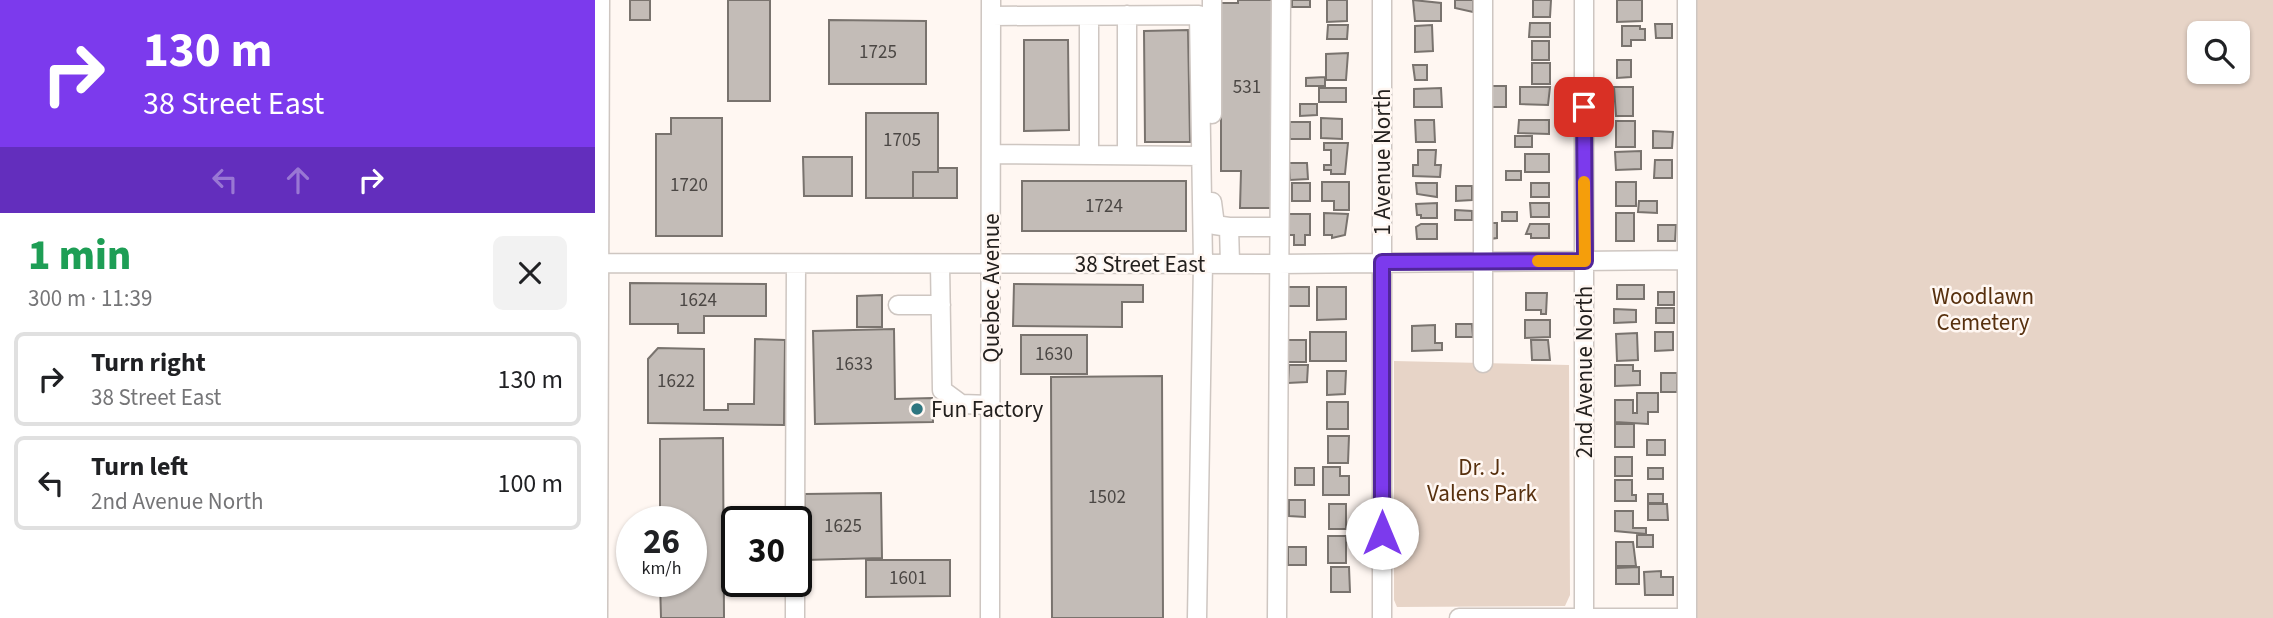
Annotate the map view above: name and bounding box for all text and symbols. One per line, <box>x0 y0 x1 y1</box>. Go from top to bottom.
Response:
text: 130 m <box>143 16 272 86</box>
map controls <box>2187 21 2250 84</box>
button: search <box>2187 21 2250 84</box>
icon: right <box>28 28 119 119</box>
house number: 1725 <box>859 39 897 66</box>
house number: 531 <box>1233 74 1261 101</box>
pin <box>1554 77 1614 137</box>
text: 38 Street East <box>143 81 324 127</box>
street label: 1 Avenue North <box>1366 88 1399 236</box>
icon: arrive <box>1565 88 1603 126</box>
house number: 1705 <box>883 127 921 154</box>
icon: left <box>206 161 244 199</box>
icon: ahead <box>279 161 317 199</box>
icon: right <box>352 161 390 199</box>
house number: 1720 <box>670 172 708 199</box>
house number: 1724 <box>1085 193 1123 220</box>
street label: Quebec Avenue <box>975 213 1008 363</box>
text: 1 min <box>28 226 131 286</box>
button: close <box>493 236 567 310</box>
street label: 38 Street East <box>1075 248 1205 281</box>
park label: Woodlawn Cemetery <box>1932 280 2034 339</box>
text: 300 m · 11:39 <box>28 282 152 315</box>
street label: 2nd Avenue North <box>1568 286 1601 458</box>
house number: 1624 <box>679 287 717 314</box>
house number: 1630 <box>1035 341 1073 368</box>
text: Turn right <box>91 344 206 381</box>
house number: 1633 <box>835 351 873 378</box>
icon: right <box>32 360 70 398</box>
text: 130 m <box>497 361 563 398</box>
house number: 1622 <box>657 368 695 395</box>
text: 38 Street East <box>91 381 221 414</box>
place label: Fun Factory <box>931 393 1044 426</box>
marker: Fun Factory <box>909 401 925 417</box>
text: Turn left <box>91 448 188 485</box>
park label: Dr. J. Valens Park <box>1427 451 1538 510</box>
icon: left <box>32 464 70 502</box>
text: 100 m <box>497 465 563 502</box>
house number: 1502 <box>1088 484 1126 511</box>
text: 2nd Avenue North <box>91 485 263 518</box>
position arrow <box>1345 496 1419 570</box>
speed limit sign: 30 <box>721 506 812 597</box>
house number: 1625 <box>824 513 862 540</box>
text: 26 <box>643 517 680 567</box>
text: km/h <box>642 556 681 581</box>
house number: 1601 <box>889 565 927 592</box>

